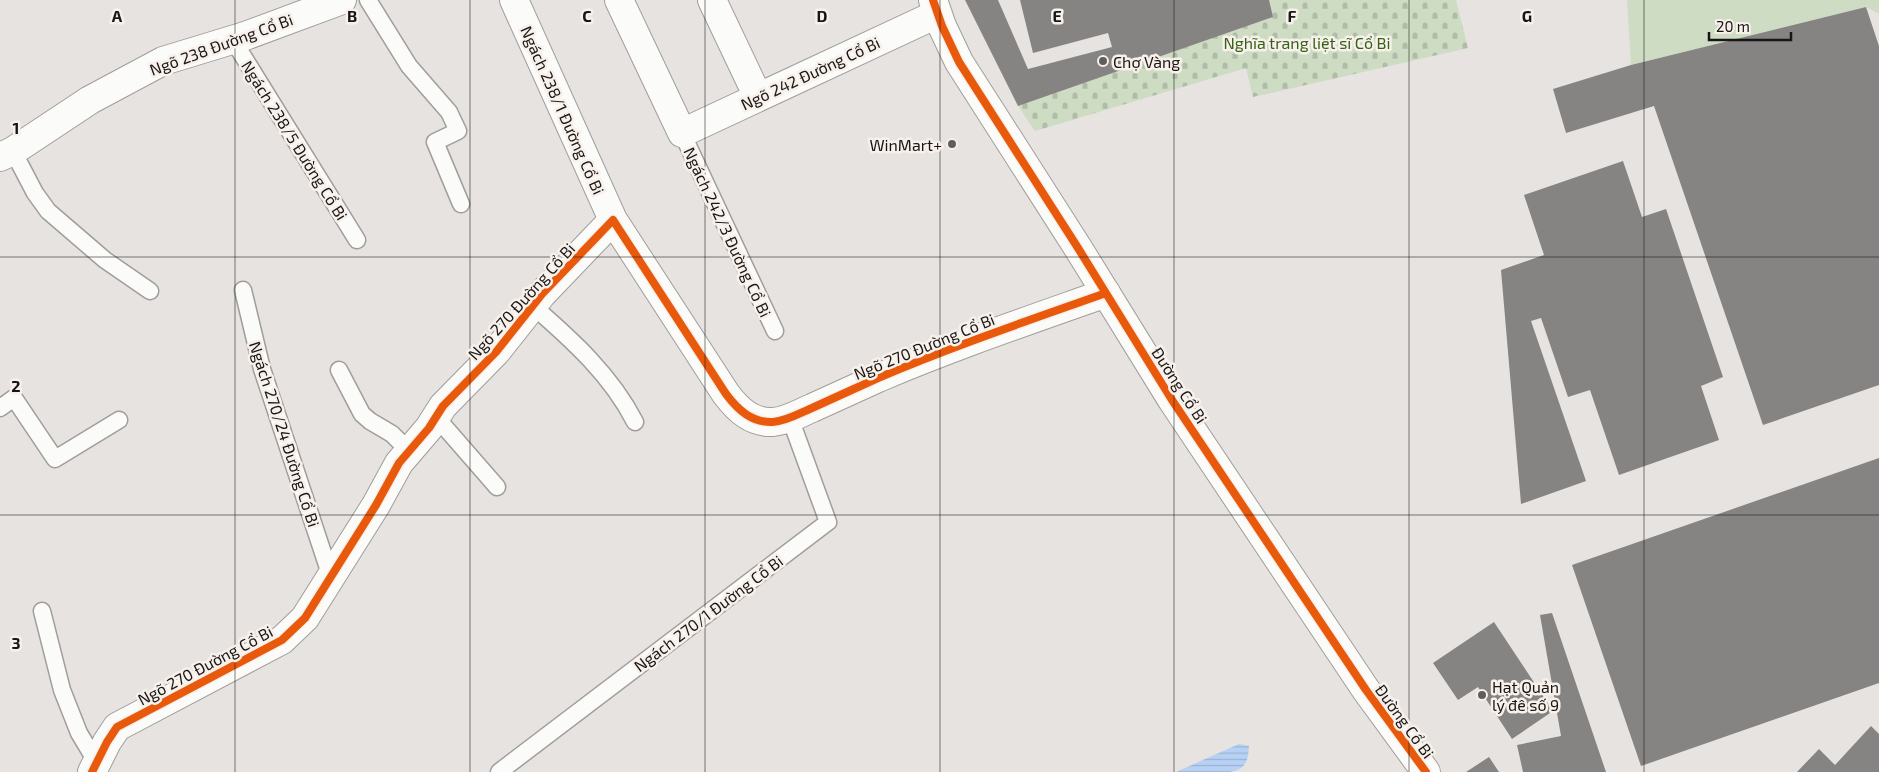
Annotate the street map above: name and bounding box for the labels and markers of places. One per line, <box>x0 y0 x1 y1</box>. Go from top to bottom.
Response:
place label: Chợ Vàng <box>1113 52 1180 71</box>
marker: Chợ Vàng <box>1097 55 1109 67</box>
place label: WinMart+ <box>869 135 942 154</box>
marker: WinMart+ <box>946 138 958 150</box>
place label: Hạt Quản lý đê số 9 <box>1492 677 1559 714</box>
marker: Hạt Quản lý đê số 9 <box>1476 689 1488 701</box>

